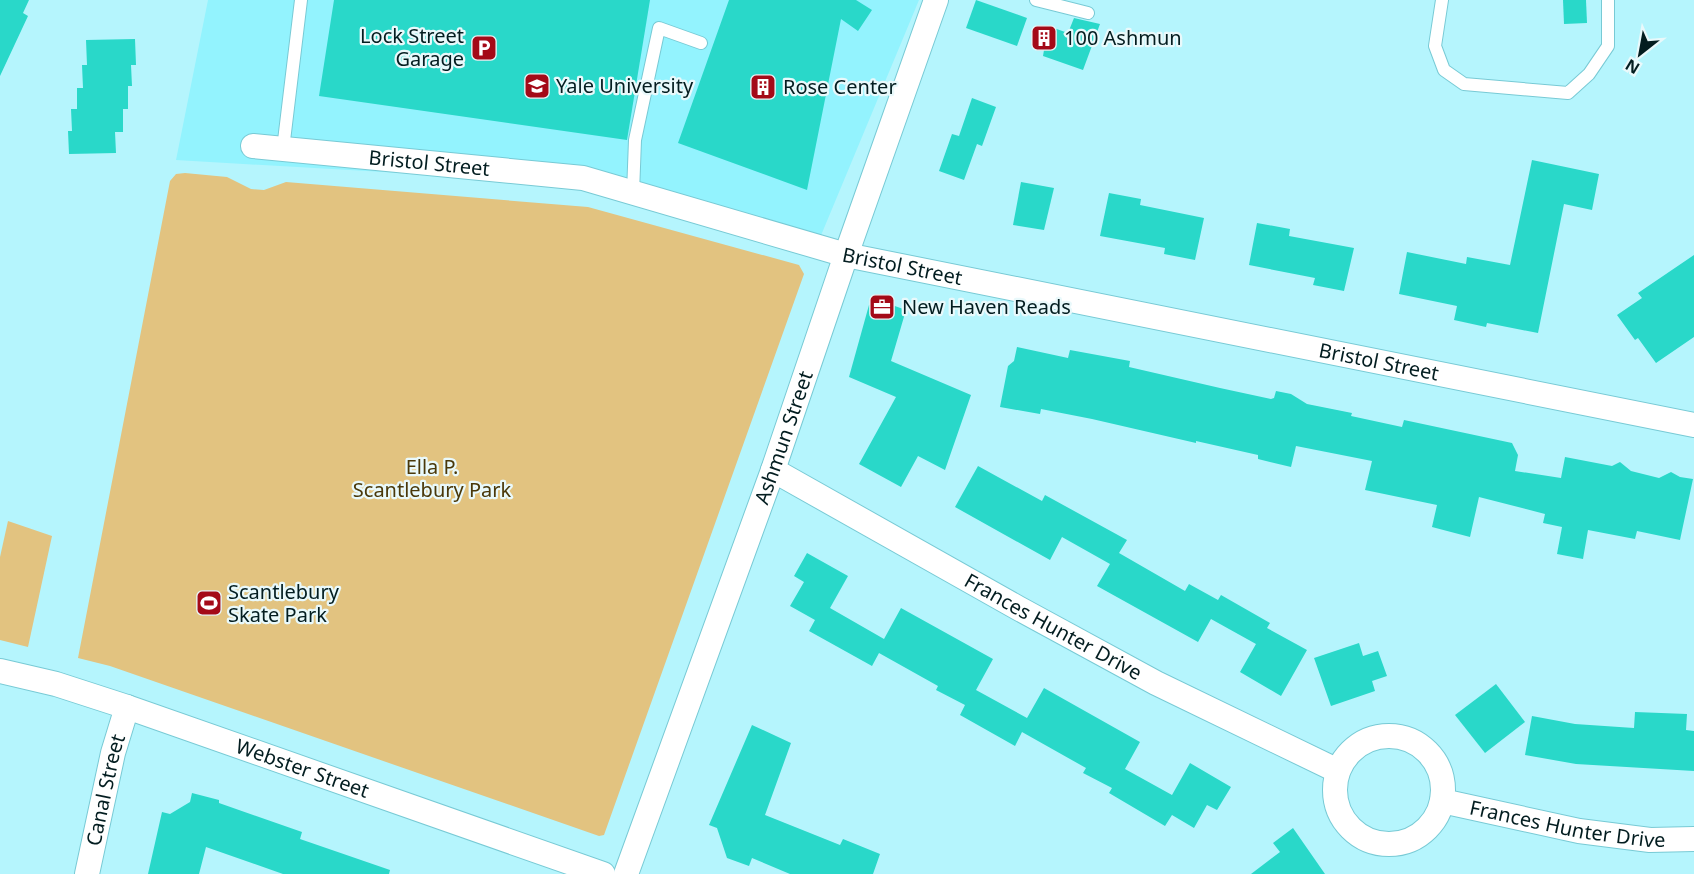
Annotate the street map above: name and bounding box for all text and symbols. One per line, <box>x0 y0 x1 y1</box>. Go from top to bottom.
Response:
place label: Lock Street Garage <box>360 22 464 72</box>
building icon: 100 Ashmun <box>1029 23 1059 53</box>
place label: 100 Ashmun <box>1064 24 1182 51</box>
north arrow <box>1610 24 1670 84</box>
parking icon: Lock Street Garage <box>469 33 499 63</box>
text: N <box>1621 54 1644 80</box>
school or university icon: Yale University <box>522 71 552 101</box>
place label: Yale University <box>556 72 694 99</box>
building icon: Rose Center <box>748 72 778 102</box>
place label: Rose Center <box>783 73 897 100</box>
street label: Bristol Street <box>367 143 491 182</box>
street label: Bristol Street <box>840 241 965 291</box>
office icon: New Haven Reads <box>867 292 897 322</box>
place label: New Haven Reads <box>902 293 1071 320</box>
street label: Bristol Street <box>1317 336 1441 387</box>
street label: Ashmun Street <box>748 367 819 508</box>
park label: Ella P. Scantlebury Park <box>353 453 512 503</box>
street label: Frances Hunter Drive <box>960 567 1147 686</box>
place label: Scantlebury Skate Park <box>228 578 340 628</box>
sports icon: Scantlebury Skate Park <box>194 588 224 618</box>
street label: Canal Street <box>79 731 131 848</box>
street label: Webster Street <box>232 732 373 804</box>
street label: Frances Hunter Drive <box>1467 793 1666 854</box>

